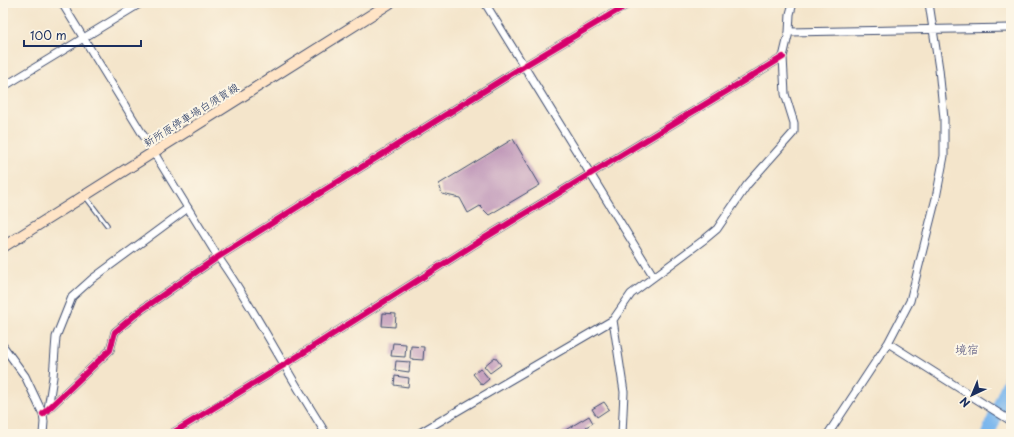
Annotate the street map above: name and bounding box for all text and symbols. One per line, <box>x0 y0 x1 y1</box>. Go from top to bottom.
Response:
scale bar <box>24 22 141 48</box>
text: 100 m <box>30 26 67 44</box>
street label: 新所原停車場白須賀線 <box>140 78 242 151</box>
district label: 境宿 <box>955 340 979 358</box>
north arrow <box>952 375 992 415</box>
text: N <box>955 393 974 412</box>

